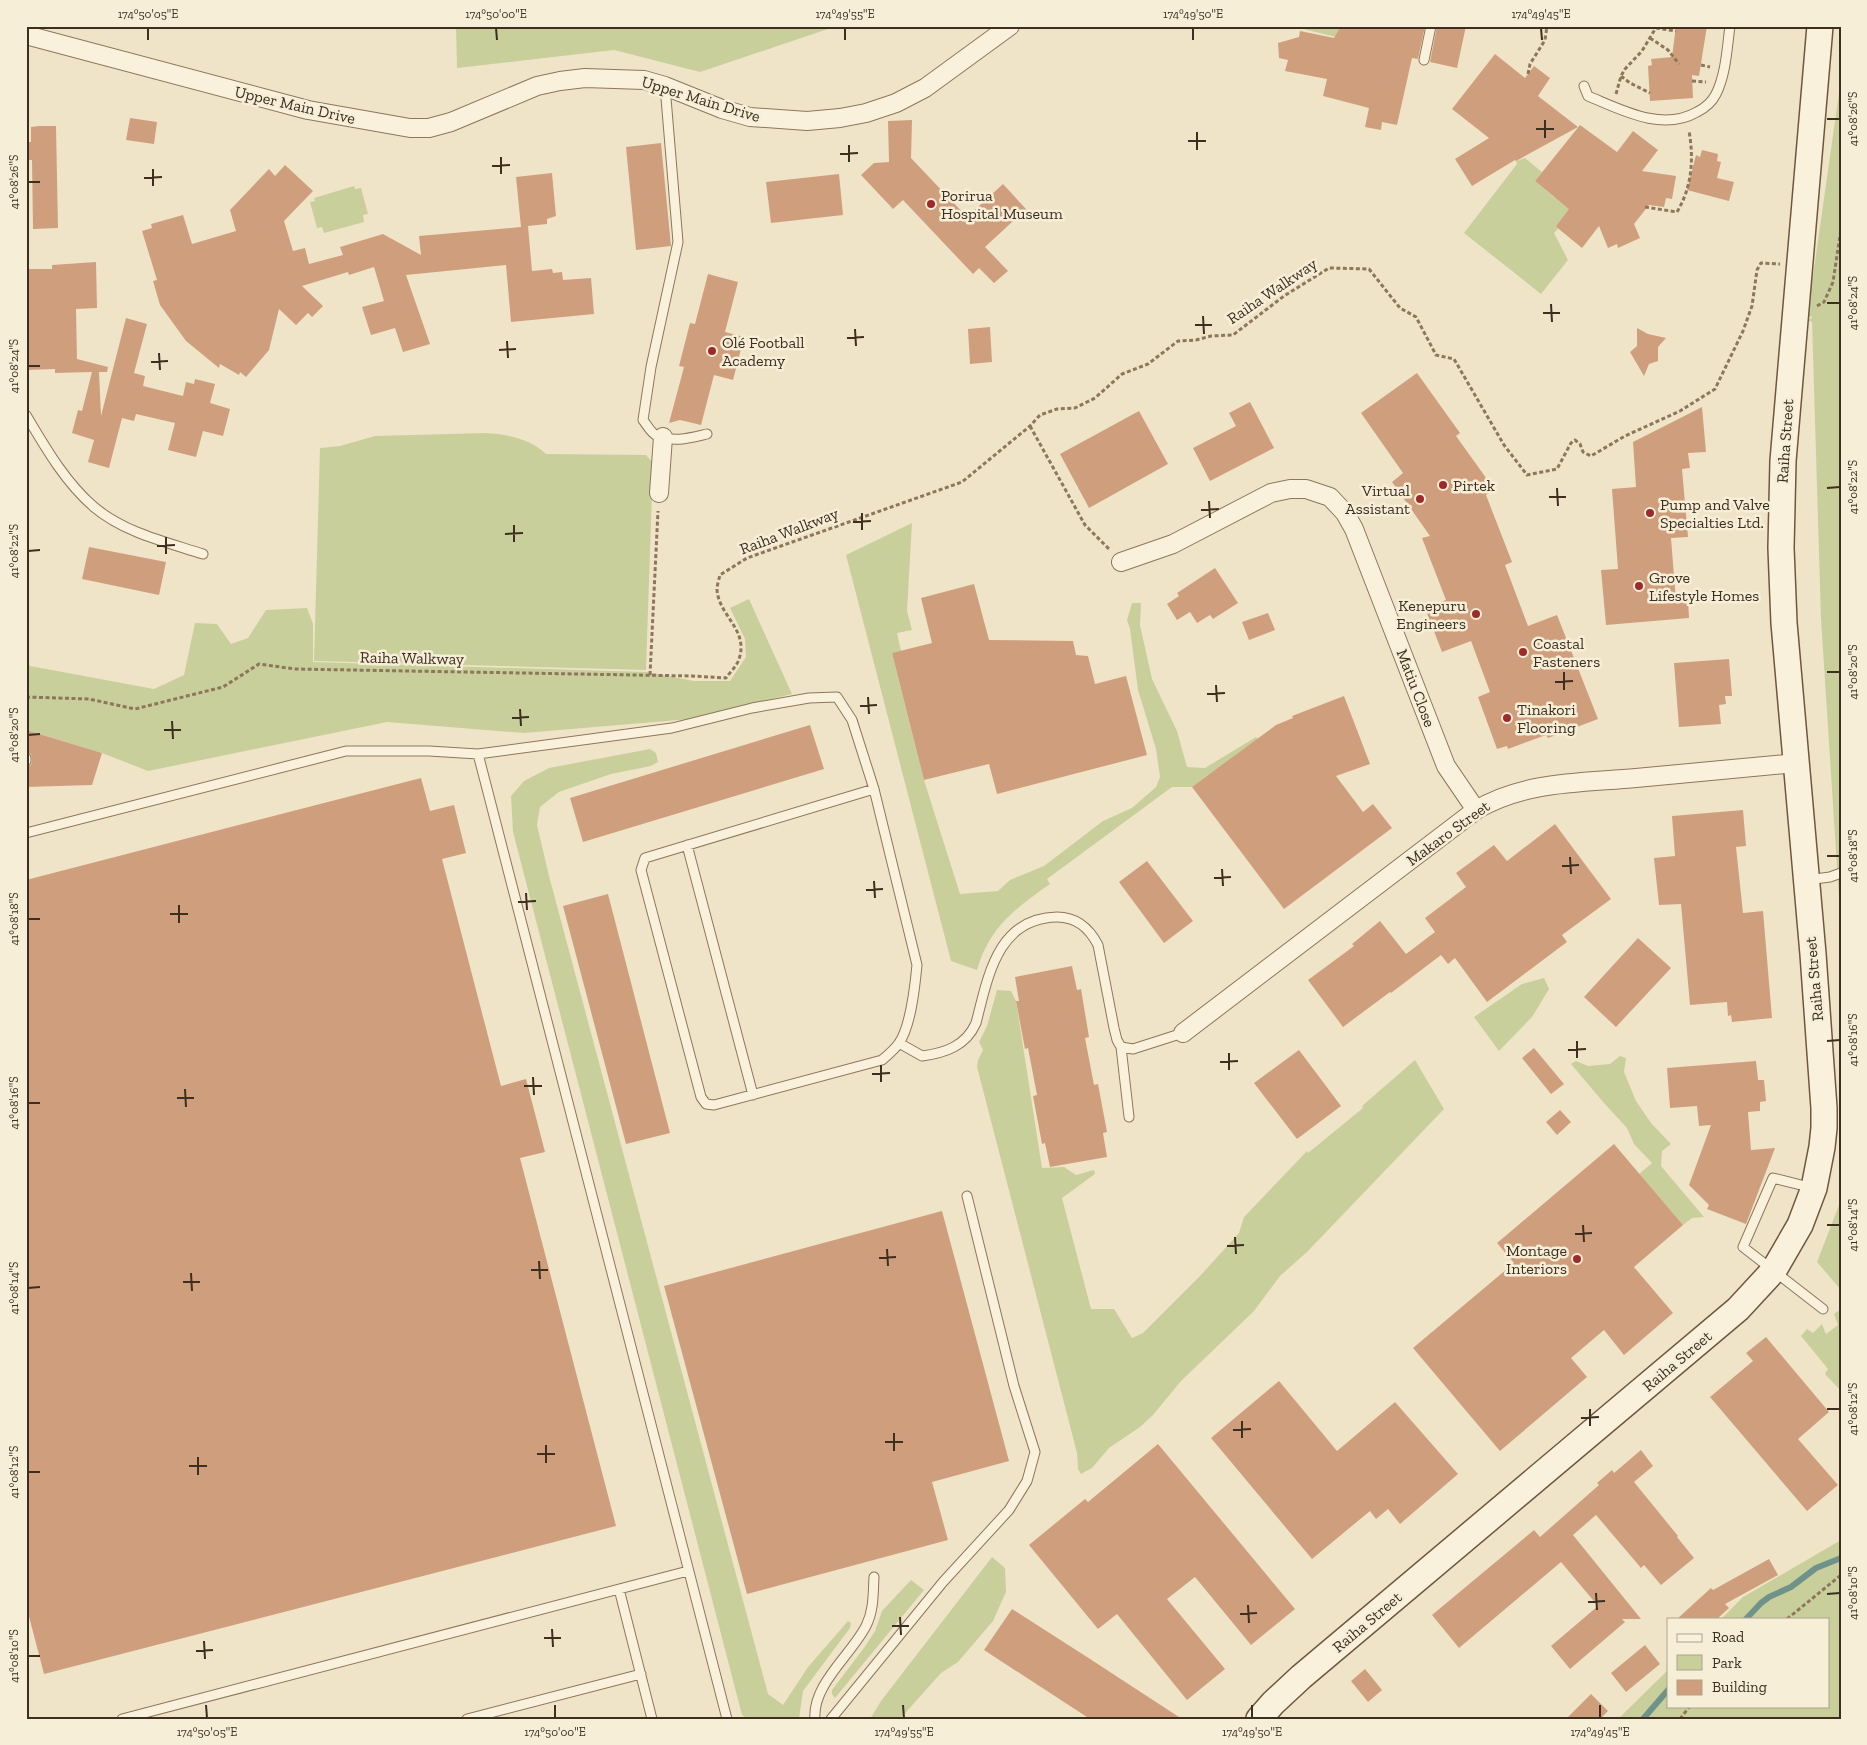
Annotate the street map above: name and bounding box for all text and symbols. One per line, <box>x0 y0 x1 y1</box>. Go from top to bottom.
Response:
text: 174°50'05"E <box>118 7 178 21</box>
text: 174°50'00"E <box>465 7 527 21</box>
text: 174°49'55"E <box>815 7 875 21</box>
text: 174°49'50"E <box>1163 7 1223 21</box>
text: 174°49'45"E <box>1511 7 1571 21</box>
street label: Upper Main Drive <box>639 72 763 126</box>
street label: Upper Main Drive <box>233 82 357 128</box>
text: 41°08'26"S <box>1846 92 1860 146</box>
text: 41°08'26"S <box>7 155 21 209</box>
place label: Porirua Hospital Museum <box>941 186 1063 223</box>
marker: Porirua Hospital Museum <box>925 198 937 210</box>
street label: Raiha Walkway <box>1223 254 1321 328</box>
text: 41°08'24"S <box>1846 276 1860 330</box>
place label: Olé Football Academy <box>722 333 805 370</box>
text: 41°08'24"S <box>7 339 21 393</box>
marker: Olé Football Academy <box>706 345 718 357</box>
street label: Raiha Street <box>1773 398 1797 484</box>
text: 41°08'22"S <box>1846 460 1860 514</box>
place label: Pirtek <box>1453 476 1496 495</box>
marker: Pirtek <box>1437 479 1449 491</box>
place label: Virtual Assistant <box>1345 481 1410 518</box>
marker: Virtual Assistant <box>1414 493 1426 505</box>
place label: Pump and Valve Specialties Ltd. <box>1660 495 1770 532</box>
street label: Raiha Walkway <box>737 503 842 559</box>
marker: Pump and Valve Specialties Ltd. <box>1644 507 1656 519</box>
text: 41°08'22"S <box>7 524 21 578</box>
place label: Grove Lifestyle Homes <box>1649 568 1759 605</box>
marker: Grove Lifestyle Homes <box>1633 580 1645 592</box>
place label: Kenepuru Engineers <box>1396 596 1466 633</box>
marker: Kenepuru Engineers <box>1470 608 1482 620</box>
place label: Coastal Fasteners <box>1533 634 1600 671</box>
text: 41°08'20"S <box>1846 644 1860 700</box>
street label: Matiu Close <box>1392 646 1440 730</box>
marker: Coastal Fasteners <box>1517 646 1529 658</box>
street label: Raiha Walkway <box>360 648 465 668</box>
place label: Tinakori Flooring <box>1517 700 1576 737</box>
text: 41°08'20"S <box>7 707 21 763</box>
marker: Tinakori Flooring <box>1501 712 1513 724</box>
street label: Makaro Street <box>1403 796 1493 870</box>
text: 41°08'18"S <box>1846 829 1860 883</box>
text: 41°08'18"S <box>7 892 21 946</box>
street label: Raiha Street <box>1801 936 1827 1022</box>
text: 41°08'16"S <box>1846 1013 1860 1067</box>
text: 41°08'16"S <box>7 1076 21 1130</box>
text: 41°08'14"S <box>1846 1199 1860 1251</box>
place label: Montage Interiors <box>1506 1241 1567 1278</box>
marker: Montage Interiors <box>1571 1253 1583 1265</box>
text: 41°08'14"S <box>7 1262 21 1314</box>
street label: Raiha Street <box>1639 1327 1716 1395</box>
text: 41°08'12"S <box>1846 1383 1860 1435</box>
text: 41°08'12"S <box>7 1446 21 1498</box>
text: 41°08'10"S <box>1846 1566 1860 1620</box>
street label: Raiha Street <box>1329 1588 1406 1656</box>
legend <box>1667 1618 1830 1708</box>
text: Road <box>1712 1628 1745 1646</box>
text: 41°08'10"S <box>7 1629 21 1683</box>
text: Park <box>1712 1654 1742 1672</box>
text: Building <box>1712 1678 1767 1696</box>
text: 174°50'05"E <box>177 1725 237 1739</box>
text: 174°50'00"E <box>524 1725 586 1739</box>
text: 174°49'55"E <box>874 1725 934 1739</box>
text: 174°49'50"E <box>1222 1725 1282 1739</box>
text: 174°49'45"E <box>1570 1725 1630 1739</box>

